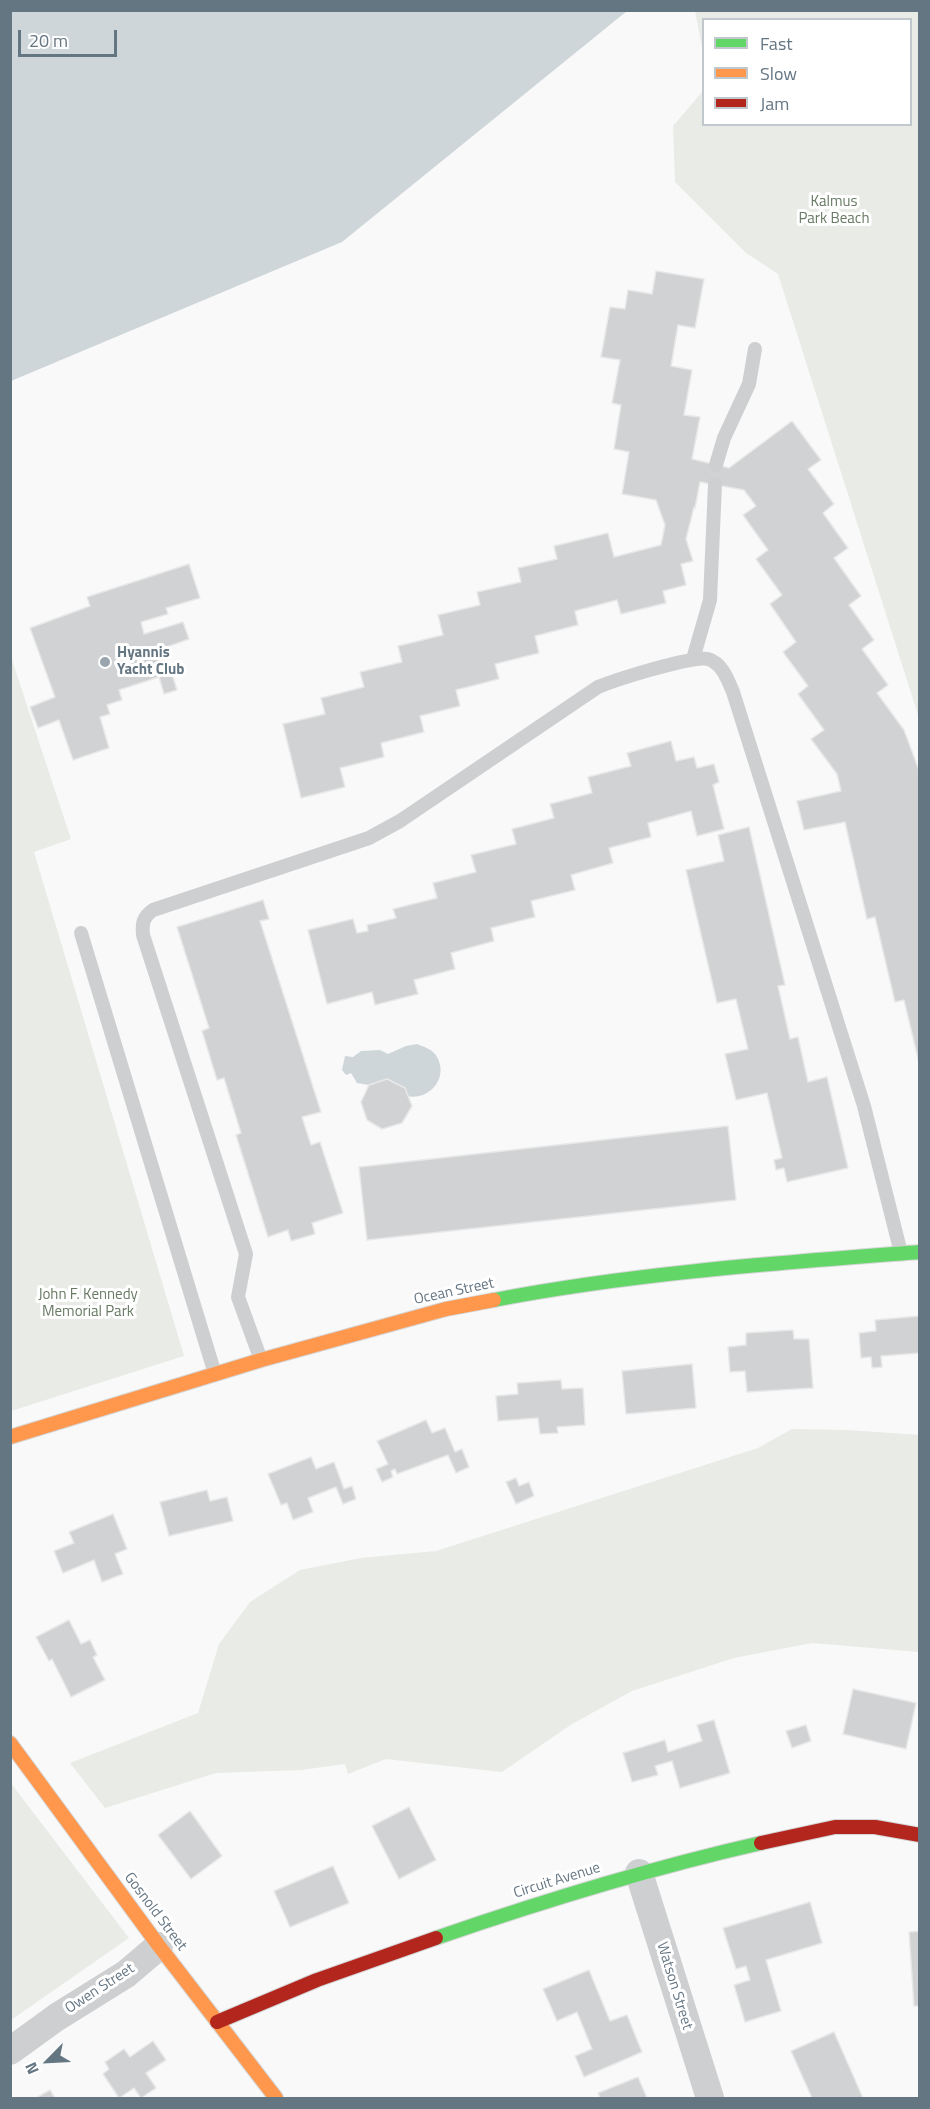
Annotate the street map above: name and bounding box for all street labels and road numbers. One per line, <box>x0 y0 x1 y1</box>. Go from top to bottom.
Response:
street label: Ocean Street <box>412 1275 496 1309</box>
street label: Circuit Avenue <box>511 1859 603 1903</box>
street label: Gosnold Street <box>120 1869 190 1955</box>
street label: Watson Street <box>652 1940 696 2032</box>
street label: Owen Street <box>62 1960 138 2018</box>

